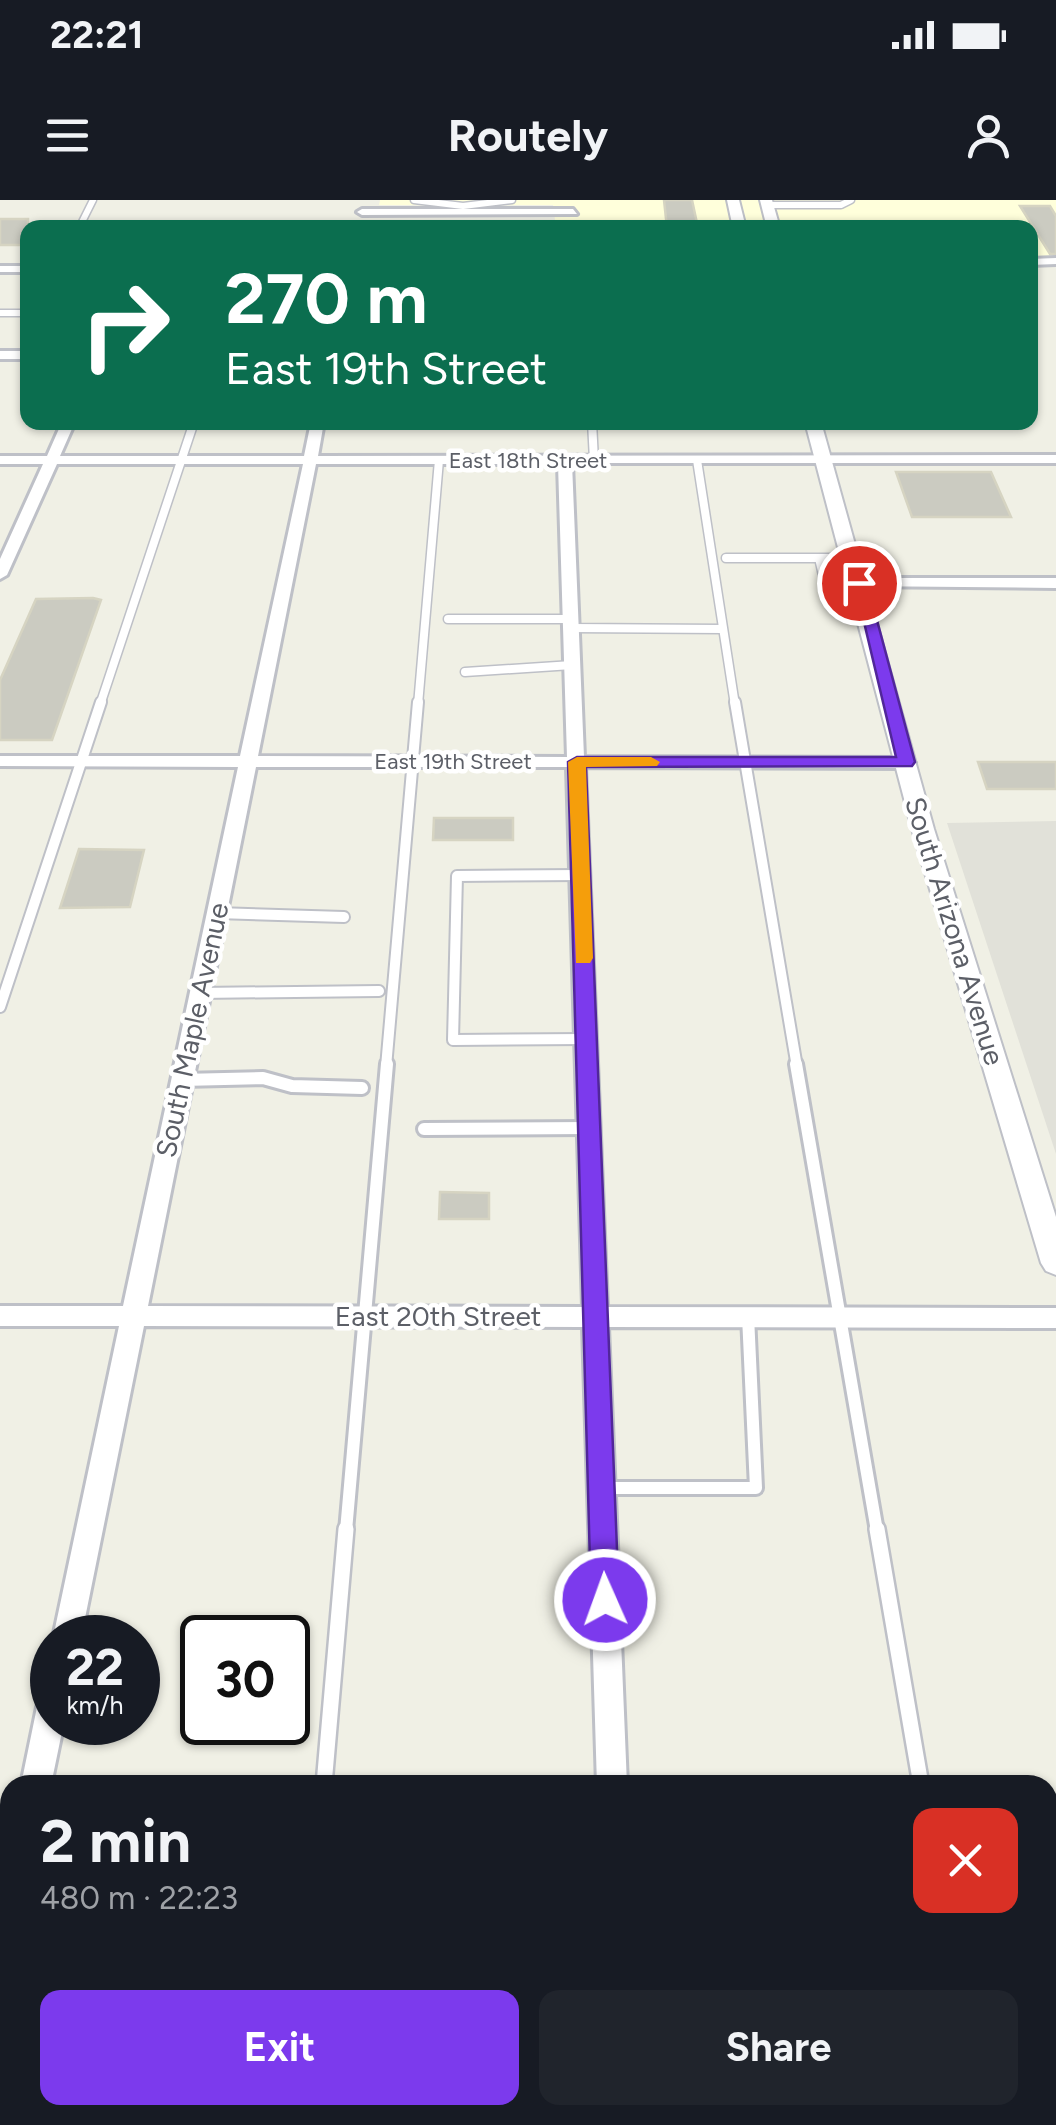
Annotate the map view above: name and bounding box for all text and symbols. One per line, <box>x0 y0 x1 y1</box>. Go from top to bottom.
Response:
text: 22:21 <box>50 12 143 58</box>
icon: menu <box>40 108 95 163</box>
text: Routely <box>448 108 608 162</box>
icon: person <box>961 108 1016 163</box>
text: 270 m <box>225 256 428 341</box>
icon: right <box>60 260 190 390</box>
text: East 19th Street <box>225 341 547 395</box>
street label: East 18th Street <box>449 447 607 474</box>
pin <box>817 541 902 626</box>
icon: arrive <box>832 556 887 611</box>
street label: East 19th Street <box>374 748 532 775</box>
street label: South Arizona Avenue <box>898 793 1012 1069</box>
street label: South Maple Avenue <box>148 899 236 1161</box>
street label: East 20th Street <box>335 1299 541 1333</box>
position arrow <box>553 1548 657 1652</box>
speed limit sign: 30 <box>180 1615 310 1745</box>
text: 22 <box>66 1637 124 1698</box>
text: km/h <box>66 1690 124 1720</box>
text: 2 min <box>40 1805 191 1877</box>
button: close <box>913 1808 1018 1913</box>
text: 480 m · 22:23 <box>40 1879 238 1917</box>
button: Exit <box>40 1990 519 2105</box>
button: Share <box>539 1990 1018 2105</box>

